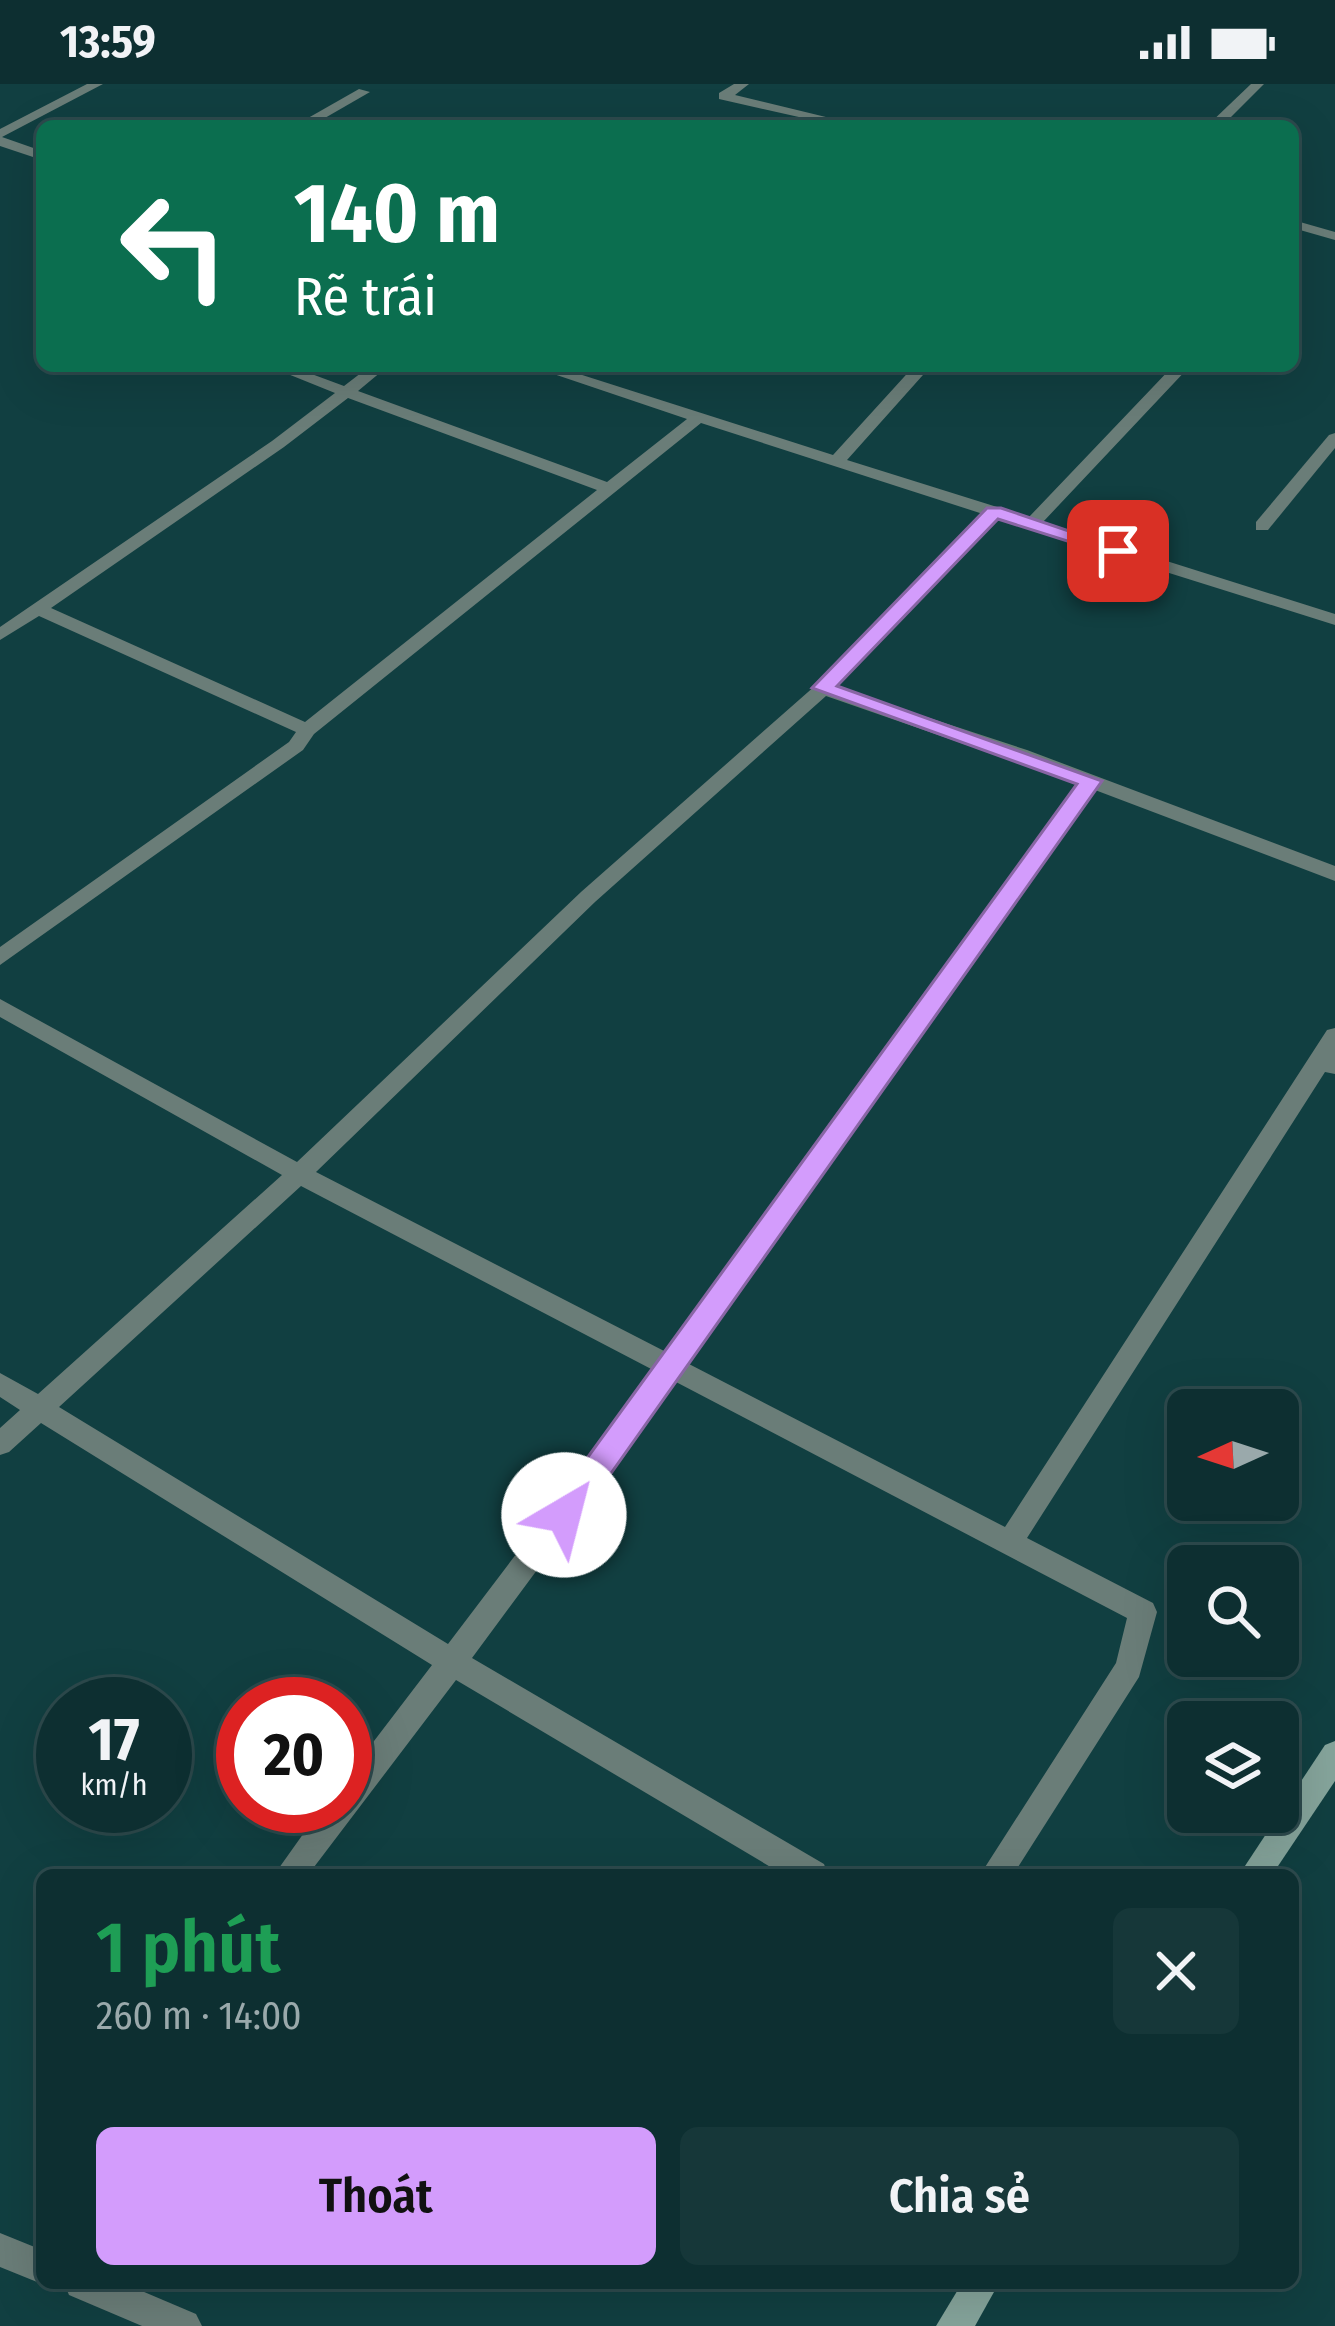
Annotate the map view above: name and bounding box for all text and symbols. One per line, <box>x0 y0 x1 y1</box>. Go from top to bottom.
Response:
text: 13:59 <box>60 15 156 69</box>
text: 140 m <box>294 163 500 264</box>
icon: left <box>96 168 252 324</box>
text: Rẽ trái <box>294 265 437 329</box>
pin <box>1067 500 1169 602</box>
icon: arrive <box>1085 518 1151 584</box>
north arrow <box>1167 1389 1299 1521</box>
map controls <box>1167 1389 1299 1833</box>
position arrow <box>501 1452 627 1578</box>
button: search <box>1167 1545 1299 1677</box>
speed limit sign: 20 <box>216 1677 372 1833</box>
button: layers <box>1167 1701 1299 1833</box>
text: 17 <box>89 1704 139 1776</box>
text: km/h <box>81 1767 147 1803</box>
text: 1 phút <box>96 1905 281 1991</box>
button: close <box>1113 1908 1239 2034</box>
text: 260 m · 14:00 <box>96 1993 302 2039</box>
button: Thoát <box>96 2127 656 2265</box>
button: Chia sẻ <box>680 2127 1239 2265</box>

